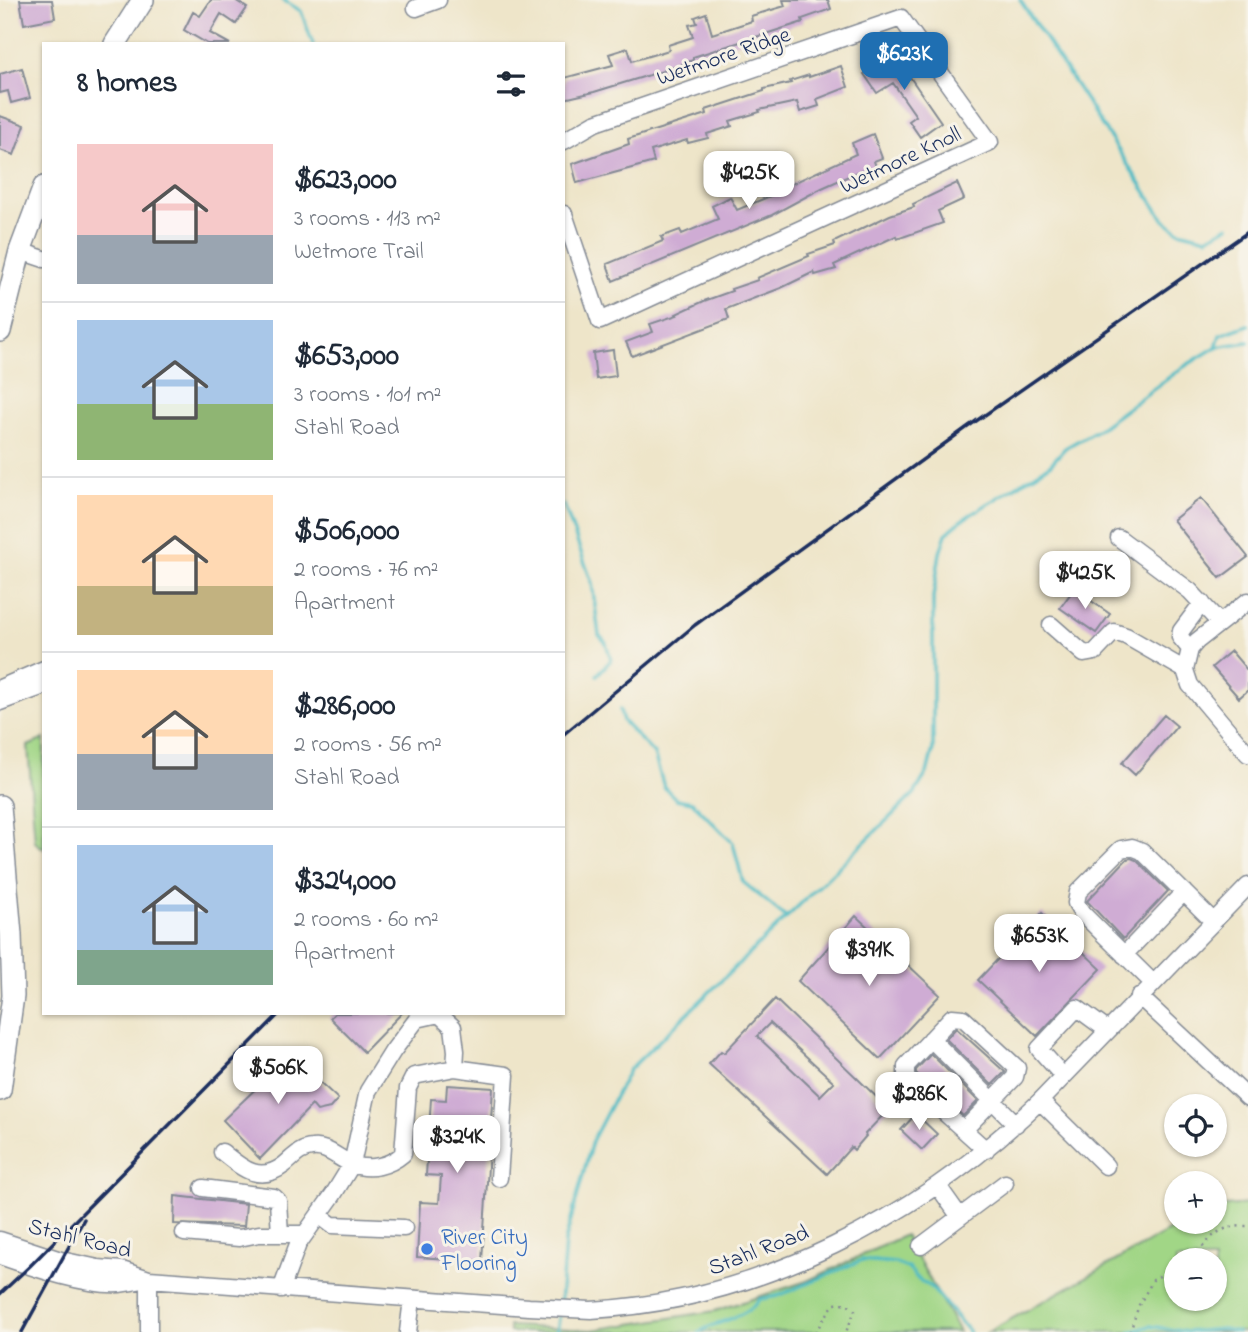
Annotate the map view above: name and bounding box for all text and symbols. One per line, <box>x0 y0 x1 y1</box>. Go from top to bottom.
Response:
street label: Wetmore Ridge <box>653 19 796 97</box>
pin: $623K <box>855 32 953 92</box>
text: $623K <box>876 38 932 71</box>
text: 8 homes <box>77 62 178 106</box>
icon: filters <box>492 65 530 103</box>
street label: Wetmore Knoll <box>835 119 967 204</box>
pin: $425K <box>700 152 798 211</box>
text: $425K <box>719 157 779 190</box>
text: $623,000 <box>294 159 397 203</box>
icon: home <box>133 172 217 256</box>
text: 3 rooms · 113 m² <box>294 203 441 236</box>
text: Wetmore Trail <box>294 236 424 269</box>
text: $653,000 <box>294 335 399 379</box>
icon: home <box>133 348 217 432</box>
text: 3 rooms · 101 m² <box>294 379 441 412</box>
text: Stahl Road <box>294 412 399 445</box>
text: $506,000 <box>294 510 400 554</box>
icon: home <box>133 523 217 607</box>
pin: $425K <box>1036 552 1134 611</box>
text: 2 rooms · 76 m² <box>294 554 438 587</box>
text: $425K <box>1055 557 1115 590</box>
text: Apartment <box>294 587 395 620</box>
text: $286,000 <box>294 685 396 729</box>
icon: home <box>133 698 217 782</box>
text: 2 rooms · 56 m² <box>294 729 442 762</box>
text: Stahl Road <box>294 762 399 795</box>
text: $324,000 <box>294 860 396 904</box>
icon: home <box>133 873 217 957</box>
text: 2 rooms · 60 m² <box>294 904 439 937</box>
pin: $653K <box>990 914 1088 974</box>
text: $653K <box>1010 920 1068 953</box>
pin: $391K <box>820 928 918 988</box>
text: $391K <box>845 934 893 967</box>
text: Apartment <box>294 937 395 970</box>
pin: $506K <box>229 1046 327 1106</box>
text: $506K <box>249 1052 307 1085</box>
pin: $286K <box>870 1072 968 1132</box>
text: $286K <box>891 1078 947 1111</box>
map controls <box>1164 1094 1227 1311</box>
button: locate <box>1164 1094 1227 1157</box>
pin: $324K <box>408 1116 506 1175</box>
text: $324K <box>429 1121 485 1154</box>
button: + <box>1164 1171 1227 1234</box>
street label: Stahl Road <box>24 1211 135 1268</box>
street label: Stahl Road <box>704 1217 814 1286</box>
place label: River City Flooring <box>440 1222 528 1282</box>
marker: River City Flooring <box>419 1241 435 1257</box>
button: − <box>1164 1248 1227 1311</box>

